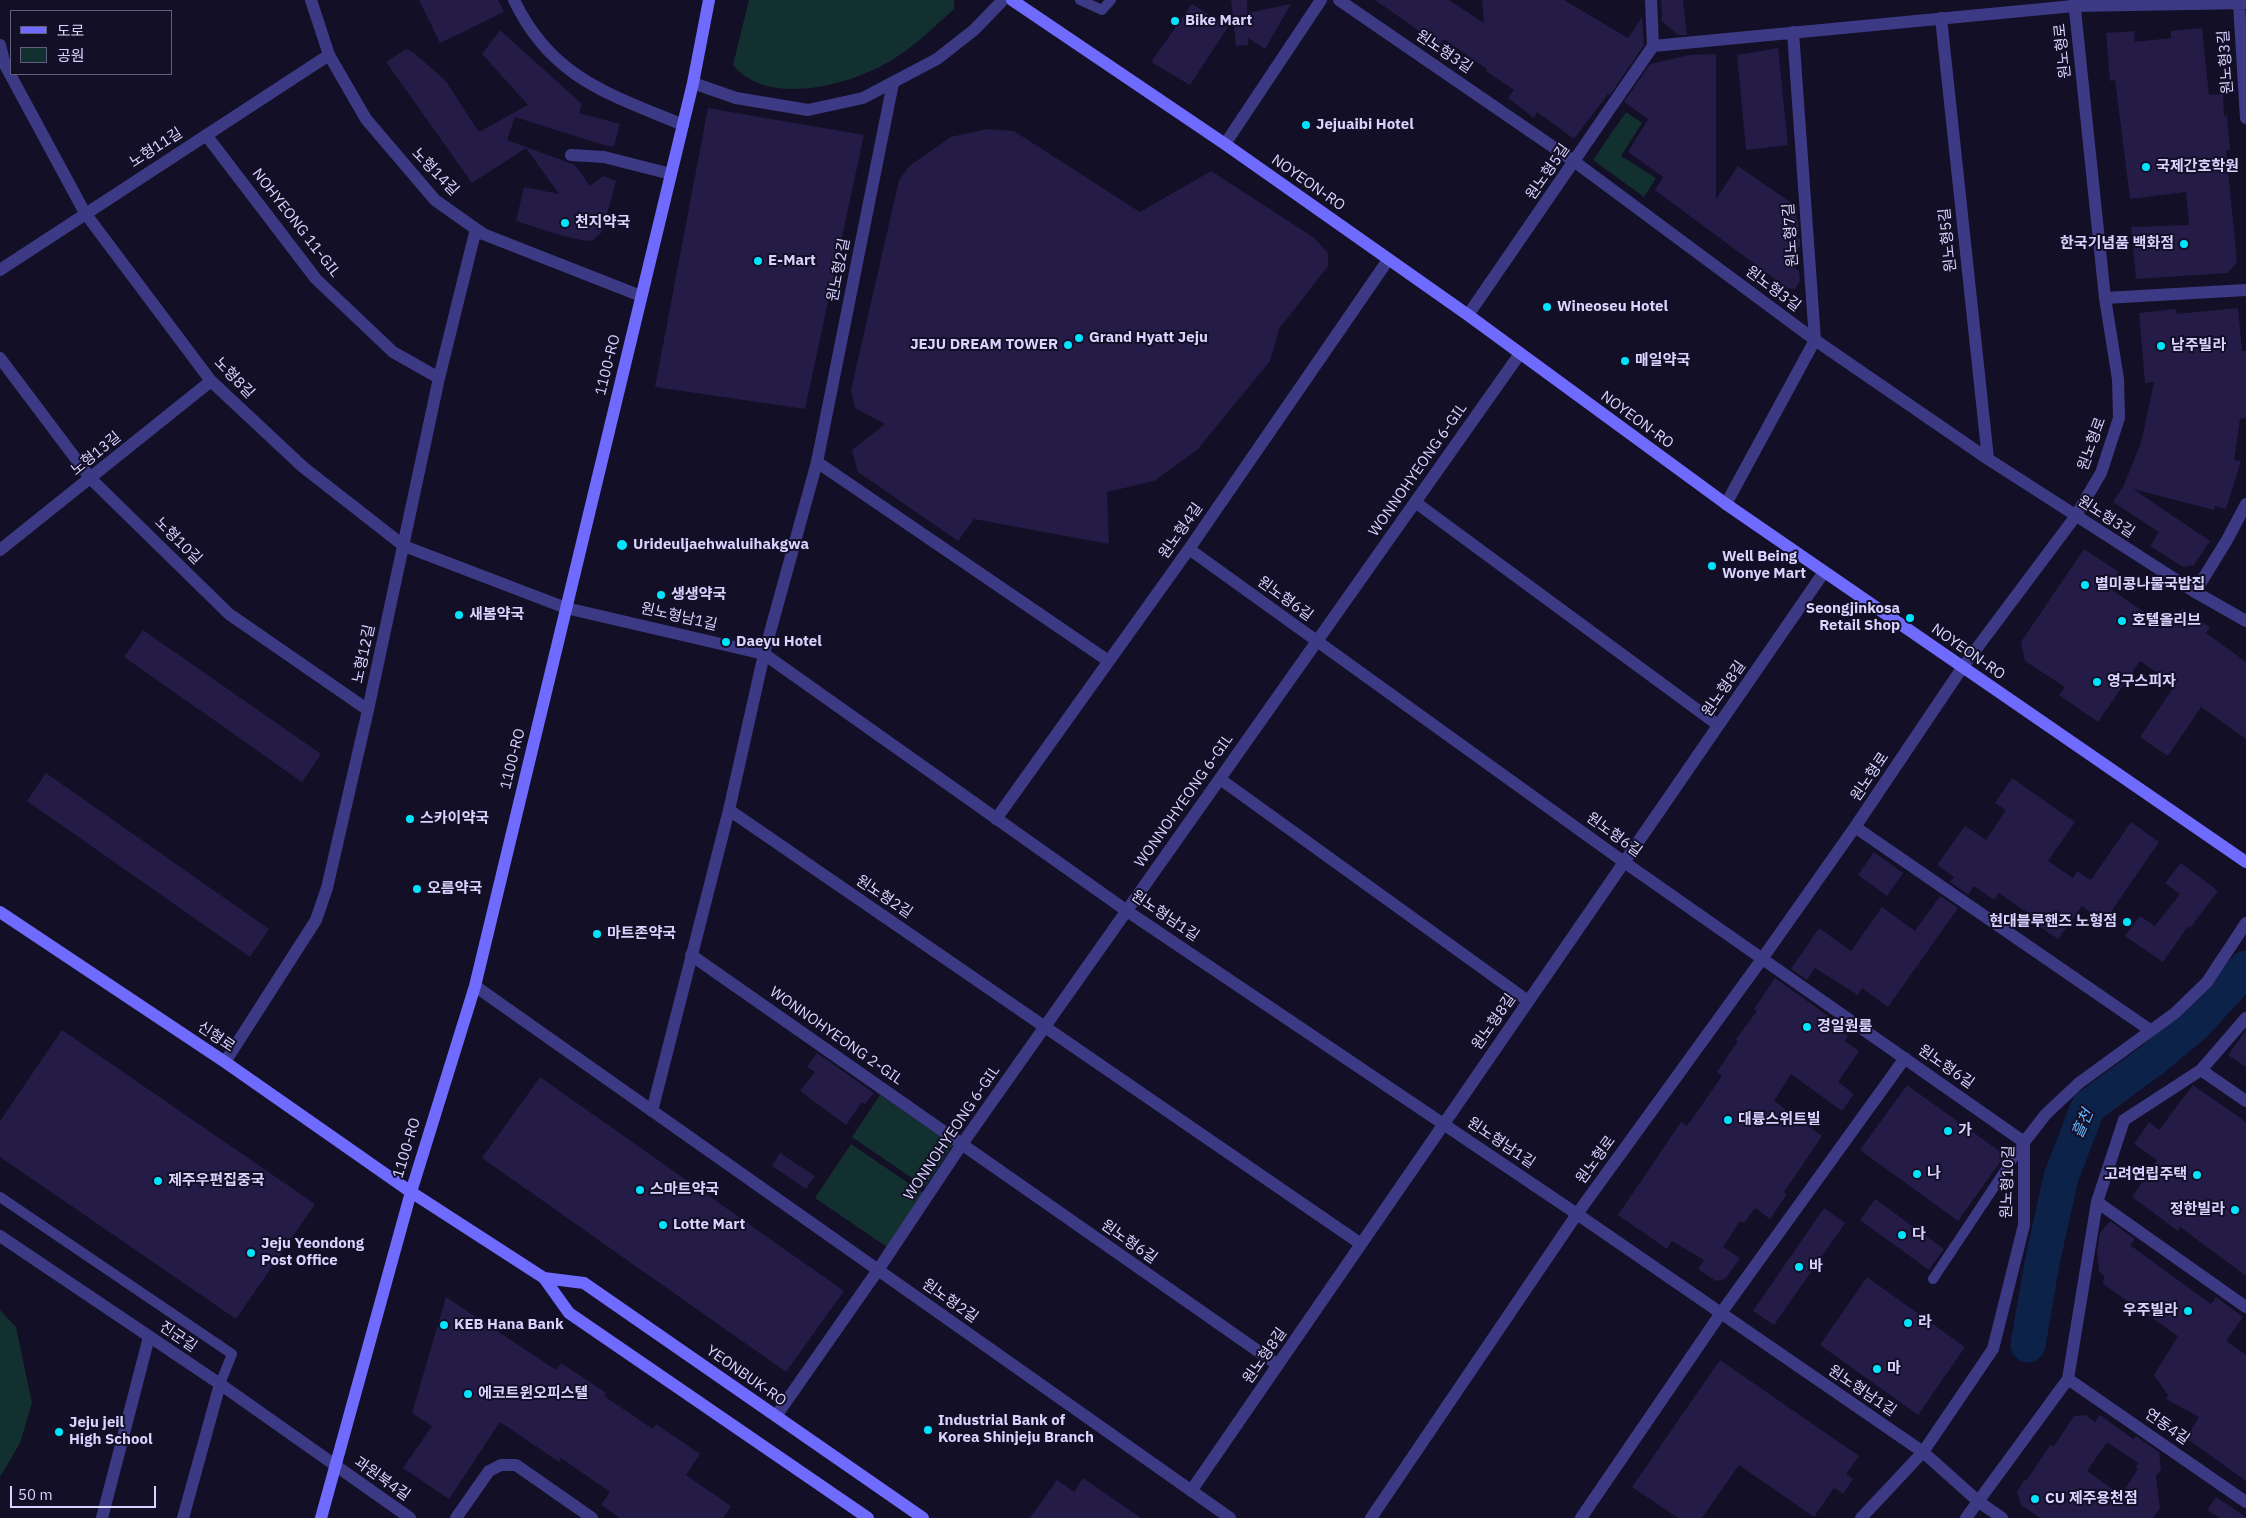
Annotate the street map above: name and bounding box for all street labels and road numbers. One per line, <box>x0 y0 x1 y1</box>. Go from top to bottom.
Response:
street label: 원노형로 <box>2051 23 2075 79</box>
street label: 원노형3길 <box>1412 27 1476 77</box>
street label: 원노형3길 <box>2215 29 2237 95</box>
street label: 노형11길 <box>126 124 186 172</box>
street label: 원노형5길 <box>1522 141 1574 203</box>
street label: 노형14길 <box>408 144 462 200</box>
street label: NOYEON-RO <box>1268 151 1348 215</box>
street label: NOHYEONG 11-GIL <box>248 165 344 281</box>
street label: 원노형7길 <box>1780 202 1802 268</box>
street label: 원노형5길 <box>1936 207 1960 273</box>
street label: 원노형2길 <box>824 237 854 303</box>
street label: 원노형3길 <box>1742 262 1804 316</box>
street label: 1100-RO <box>592 333 624 397</box>
street label: 노형8길 <box>210 354 258 402</box>
street label: NOYEON-RO <box>1597 388 1677 452</box>
street label: WONNOHYEONG 6-GIL <box>1365 400 1471 540</box>
street label: 원노형로 <box>2074 415 2110 473</box>
street label: 노형13길 <box>67 428 125 480</box>
street label: 원노형3길 <box>2074 492 2138 542</box>
street label: 원노형4길 <box>1155 500 1207 562</box>
street label: 노형10길 <box>151 514 205 568</box>
street label: 원노형6길 <box>1254 573 1316 625</box>
street label: 원노형남1길 <box>639 599 719 635</box>
street label: NOYEON-RO <box>1928 620 2008 684</box>
street label: 노형12길 <box>349 623 379 685</box>
street label: 원노형8길 <box>1698 658 1750 720</box>
street label: 1100-RO <box>497 727 529 791</box>
street label: WONNOHYEONG 6-GIL <box>1131 731 1237 871</box>
street label: 원노형로 <box>1847 749 1893 805</box>
street label: 원노형6길 <box>1583 809 1645 861</box>
street label: 원노형2길 <box>852 872 916 922</box>
street label: 원노형남1길 <box>1128 887 1202 945</box>
street label: WONNOHYEONG 2-GIL <box>766 983 906 1089</box>
street label: 원노형8길 <box>1468 991 1520 1053</box>
street label: 신형로 <box>194 1018 238 1056</box>
street label: 원노형6길 <box>1915 1041 1977 1093</box>
street label: WONNOHYEONG 6-GIL <box>900 1062 1004 1204</box>
street label: 원노형남1길 <box>1464 1114 1538 1172</box>
street label: 1100-RO <box>389 1116 425 1180</box>
street label: 원노형로 <box>1572 1132 1620 1188</box>
street label: 원노형10길 <box>1998 1145 2018 1219</box>
street label: 원노형6길 <box>1098 1216 1160 1268</box>
street label: 원노형2길 <box>919 1275 981 1327</box>
street label: 진군길 <box>156 1318 200 1356</box>
street label: 원노형8길 <box>1239 1325 1291 1387</box>
street label: YEONBUK-RO <box>703 1342 789 1410</box>
street label: 원노형남1길 <box>1825 1362 1899 1420</box>
street label: 연동4길 <box>2141 1405 2193 1449</box>
street label: 과원북4길 <box>351 1453 413 1505</box>

